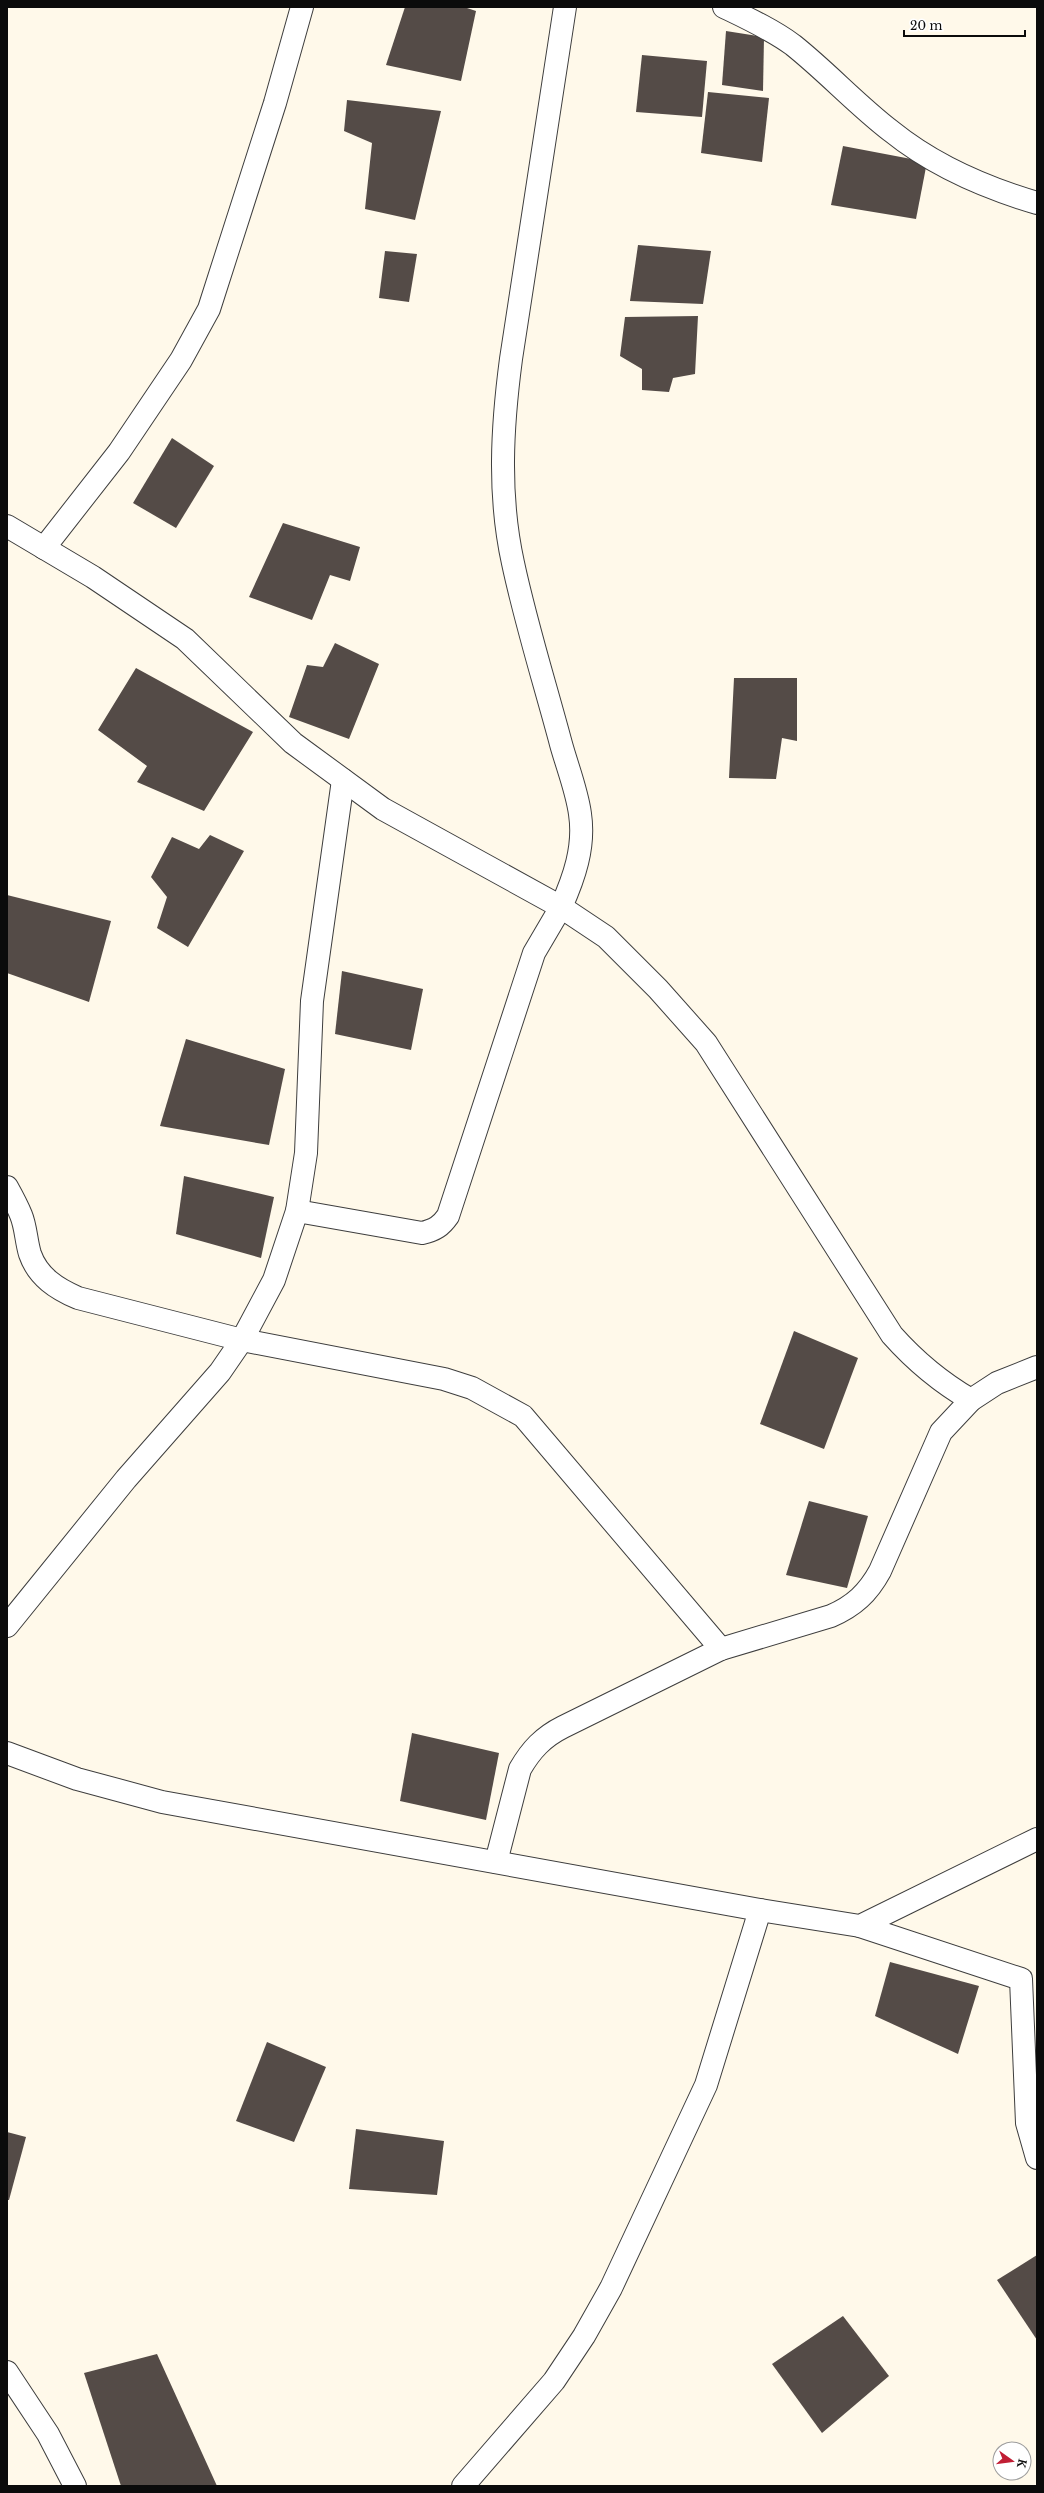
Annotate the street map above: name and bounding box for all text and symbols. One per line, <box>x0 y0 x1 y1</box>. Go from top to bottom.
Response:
scale bar <box>904 12 1025 38</box>
text: 20 m <box>910 18 942 33</box>
north arrow <box>992 2441 1032 2481</box>
text: K <box>1014 2457 1030 2470</box>

